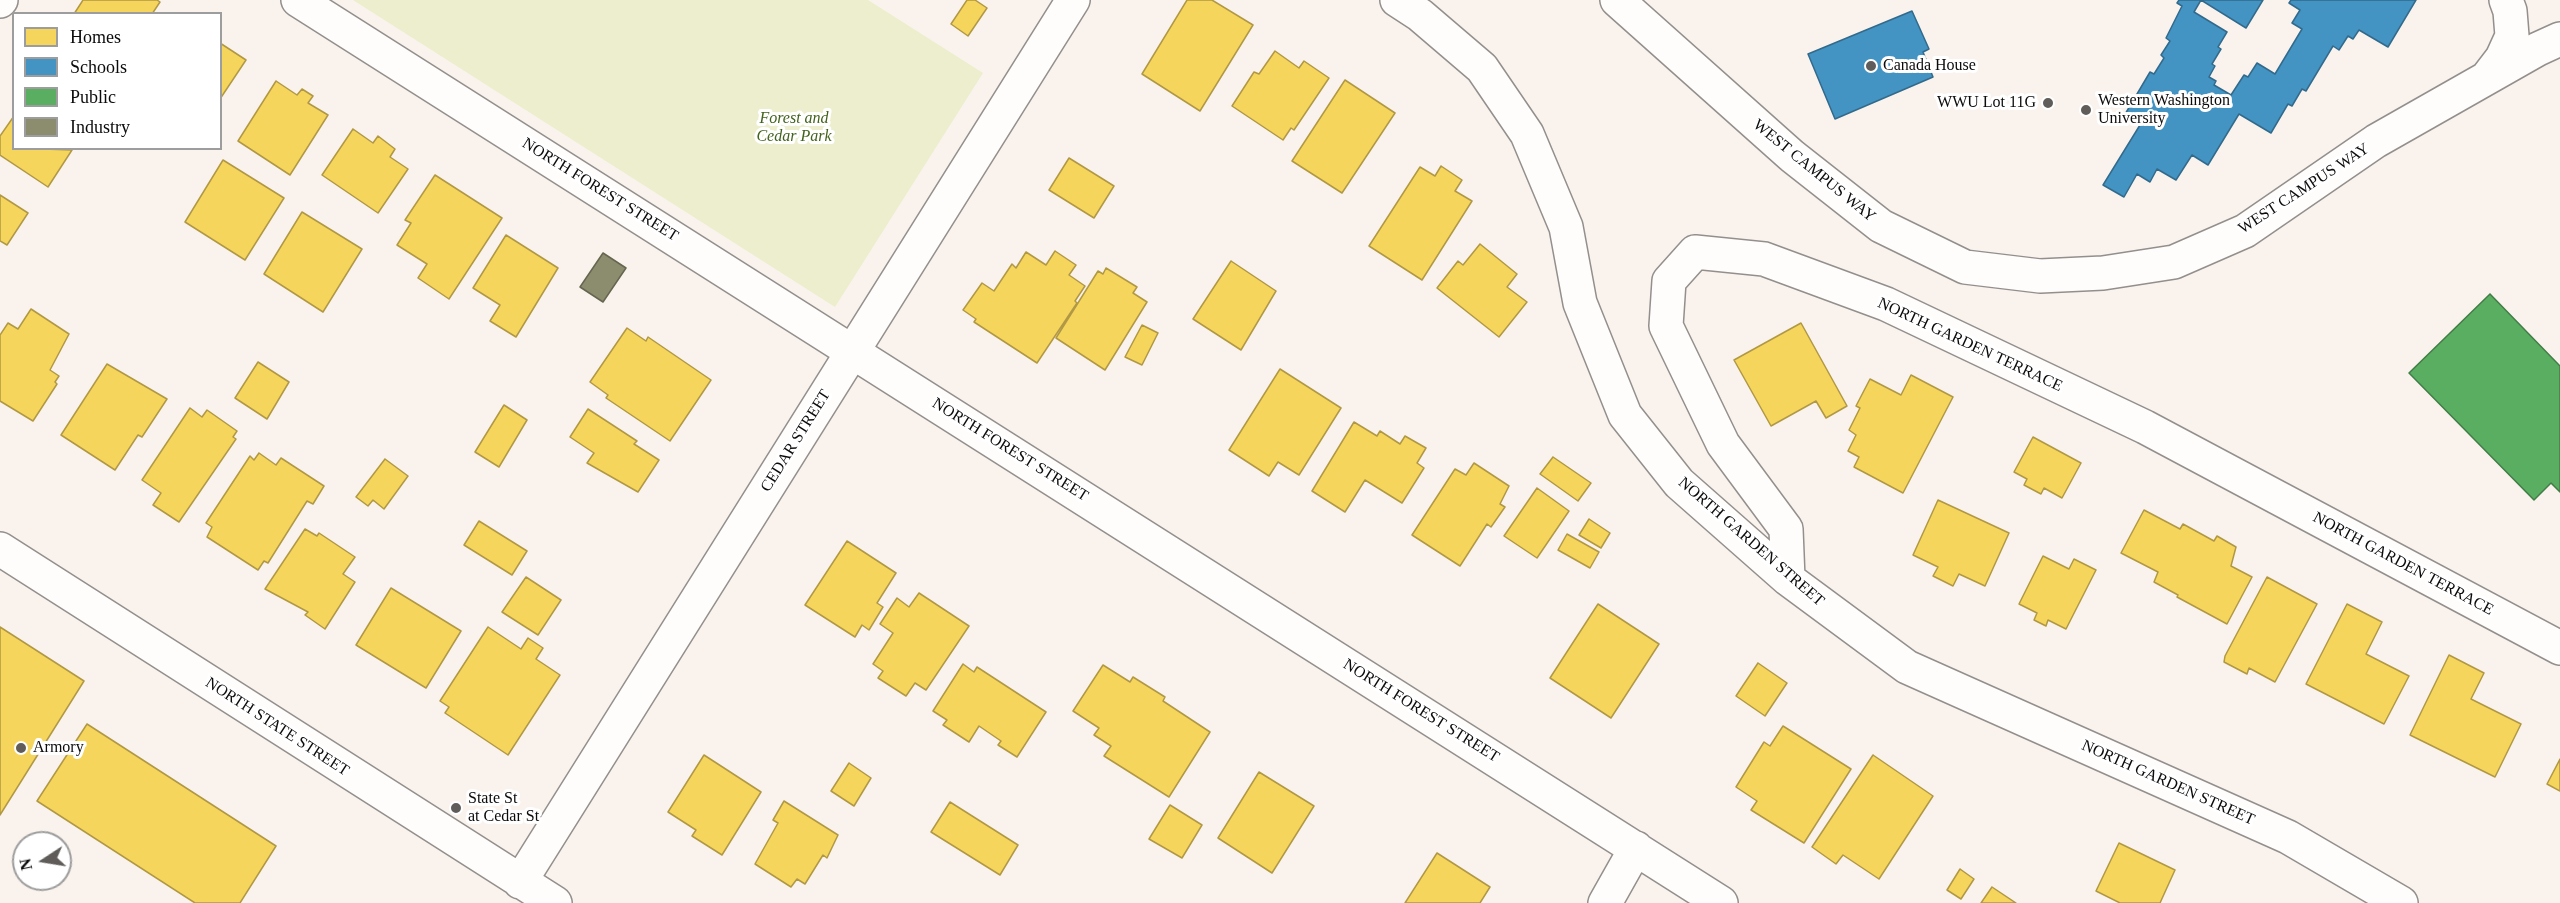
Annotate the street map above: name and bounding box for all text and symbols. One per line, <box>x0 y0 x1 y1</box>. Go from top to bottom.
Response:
legend <box>12 12 222 150</box>
text: Homes <box>70 27 121 47</box>
place label: Canada House <box>1883 56 1976 76</box>
text: Schools <box>70 57 127 77</box>
marker: Canada House <box>1864 59 1878 73</box>
text: Public <box>70 87 116 107</box>
place label: Western Washington University <box>2098 91 2230 129</box>
place label: WWU Lot 11G <box>1937 93 2036 113</box>
marker: WWU Lot 11G <box>2041 96 2055 110</box>
marker: Western Washington University <box>2079 103 2093 117</box>
park label: Forest and Cedar Park <box>756 109 832 147</box>
street label: WEST CAMPUS WAY <box>1749 116 1879 226</box>
text: Industry <box>70 117 130 137</box>
street label: NORTH FOREST STREET <box>518 134 682 246</box>
street label: WEST CAMPUS WAY <box>2235 139 2373 239</box>
street label: NORTH GARDEN TERRACE <box>1875 294 2065 396</box>
street label: CEDAR STREET <box>757 386 835 496</box>
street label: NORTH FOREST STREET <box>928 394 1092 506</box>
street label: NORTH GARDEN STREET <box>1674 473 1828 611</box>
street label: NORTH GARDEN TERRACE <box>2309 508 2497 620</box>
street label: NORTH FOREST STREET <box>1339 655 1503 767</box>
street label: NORTH STATE STREET <box>202 673 352 781</box>
street label: NORTH GARDEN STREET <box>2078 736 2258 830</box>
place label: Armory <box>33 738 84 758</box>
marker: Armory <box>14 741 28 755</box>
place label: State St at Cedar St <box>468 789 539 827</box>
marker: State St at Cedar St <box>449 801 463 815</box>
north arrow <box>12 831 72 891</box>
text: N <box>16 857 35 872</box>

